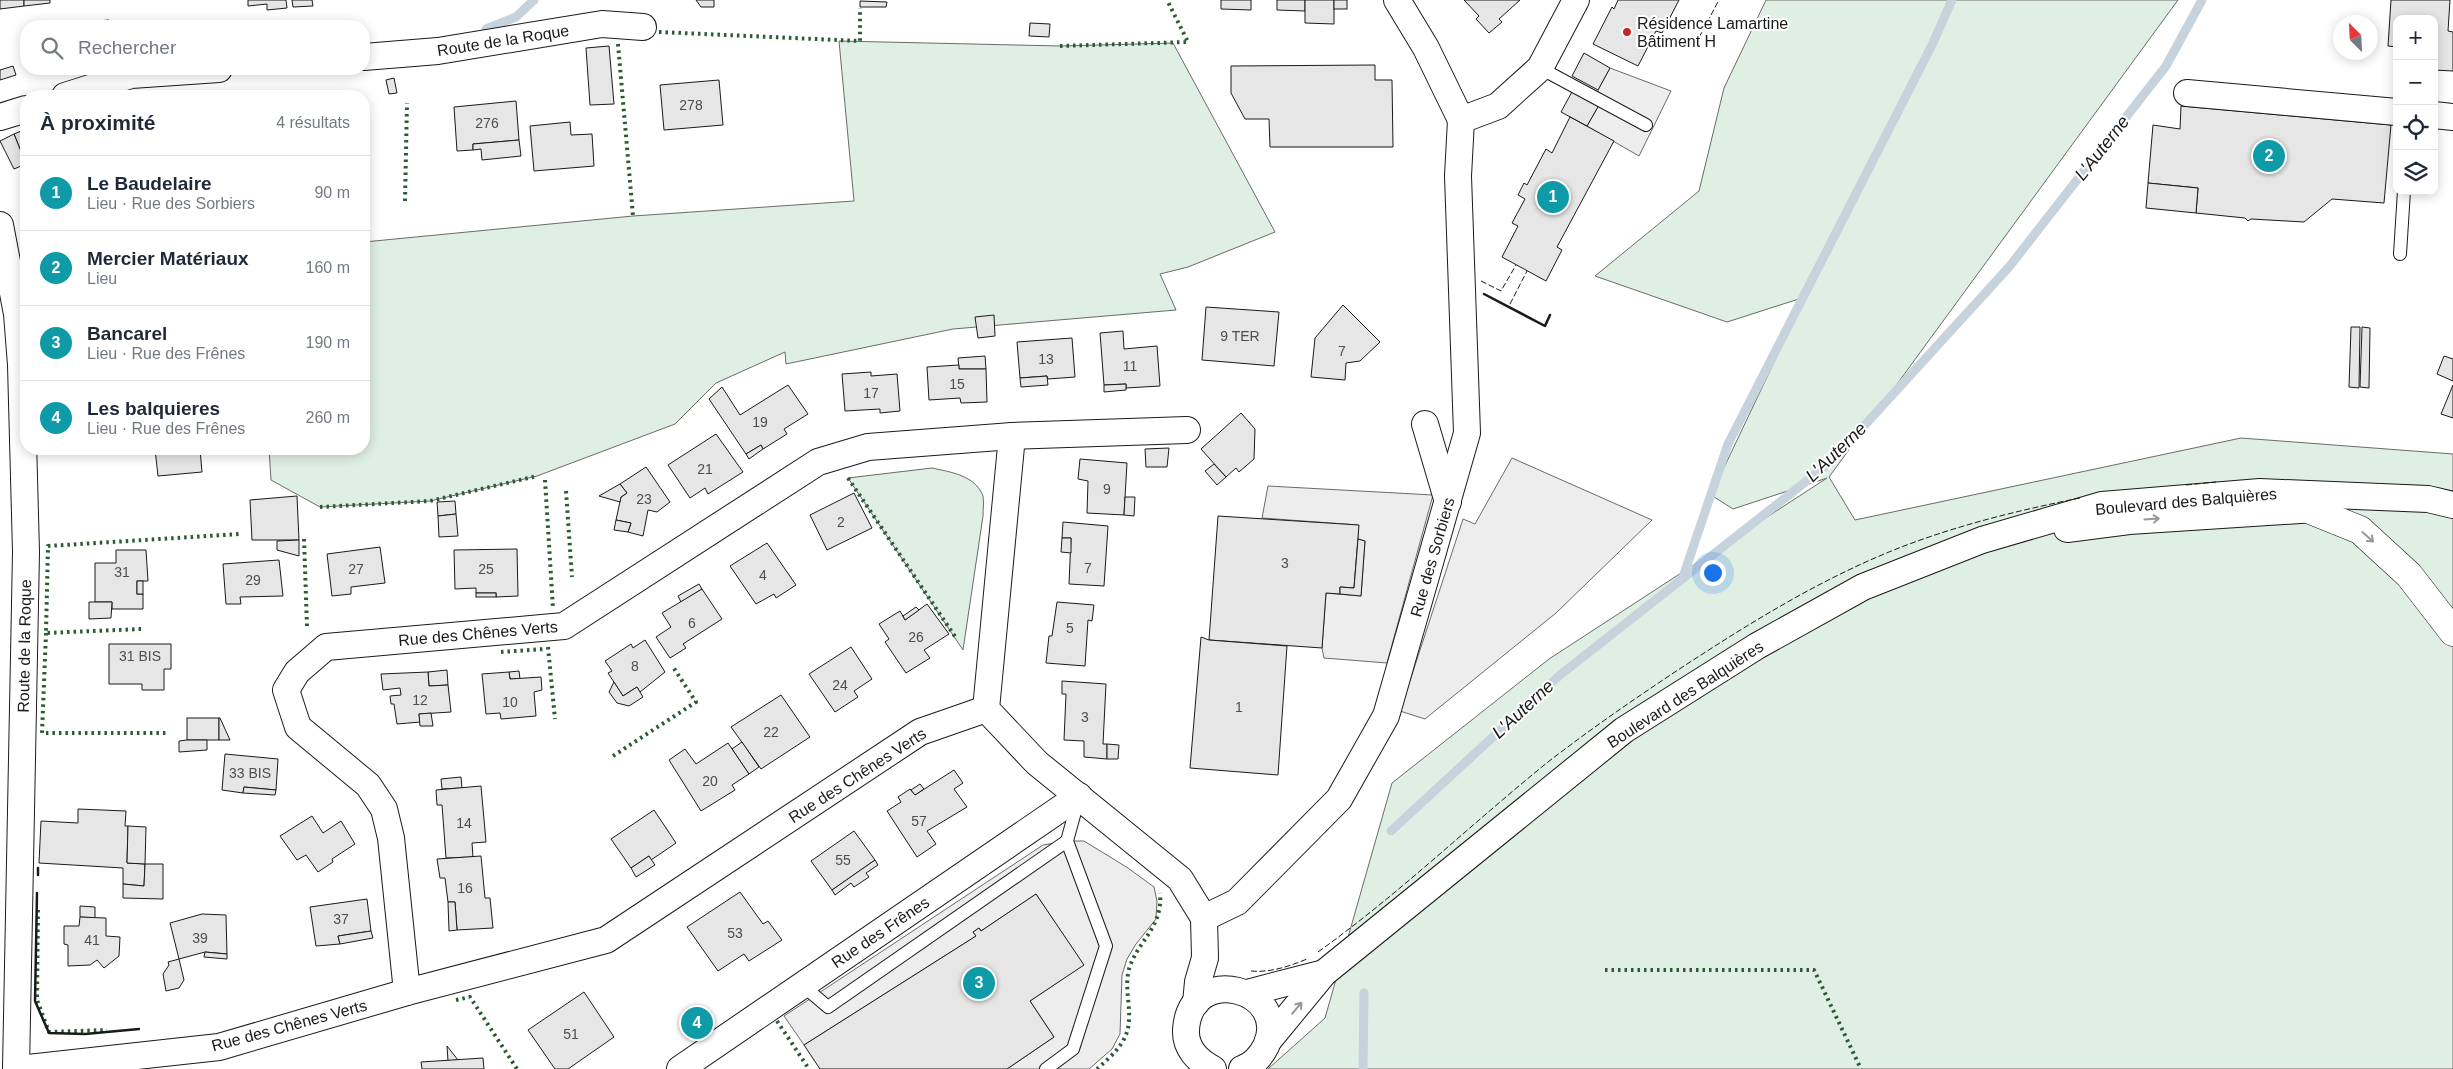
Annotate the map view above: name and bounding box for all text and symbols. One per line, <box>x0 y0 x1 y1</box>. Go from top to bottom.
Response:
place label: Résidence Lamartine Bâtiment H <box>1637 15 1788 50</box>
north arrow <box>2333 15 2378 60</box>
map controls <box>2393 15 2438 195</box>
button: + <box>2393 15 2438 60</box>
search box <box>20 20 370 75</box>
street label: Route de la Roque <box>436 22 570 59</box>
marker: Résidence Lamartine Bâtiment H <box>1621 26 1633 38</box>
icon: search <box>38 34 66 62</box>
text: Rechercher <box>78 37 176 58</box>
button: − <box>2393 60 2438 105</box>
house number: 278 <box>679 97 703 113</box>
button: locate <box>2393 105 2438 150</box>
text: À proximité <box>40 111 156 134</box>
water label: L'Auterne <box>2071 112 2133 184</box>
text: 4 résultats <box>276 114 350 131</box>
house number: 276 <box>475 115 499 131</box>
pin: 2 <box>2253 137 2285 175</box>
button: layers <box>2393 150 2438 195</box>
text: Le Baudelaire <box>87 173 212 194</box>
pin: 1 <box>1537 178 1569 216</box>
text: 1 <box>52 184 60 201</box>
text: 90 m <box>314 184 350 201</box>
text: Lieu · Rue des Sorbiers <box>87 195 255 212</box>
text: Mercier Matériaux <box>87 248 249 269</box>
text: 2 <box>52 259 60 276</box>
text: 160 m <box>306 259 350 276</box>
text: Lieu <box>87 270 117 287</box>
text: Bancarel <box>87 323 167 344</box>
house number: 9 TER <box>1220 328 1260 344</box>
text: 3 <box>52 334 60 351</box>
text: 190 m <box>306 334 350 351</box>
house number: 7 <box>1338 343 1346 359</box>
text: Lieu · Rue des Frênes <box>87 345 245 362</box>
house number: 13 <box>1038 351 1054 367</box>
house number: 11 <box>1123 358 1137 374</box>
house number: 15 <box>949 376 965 392</box>
house number: 17 <box>863 385 879 401</box>
text: Les balquieres <box>87 398 220 419</box>
text: 4 <box>52 409 60 426</box>
text: 260 m <box>306 409 350 426</box>
house number: 19 <box>752 414 768 430</box>
water label: L'Auterne <box>1802 418 1870 486</box>
text: Lieu · Rue des Frênes <box>87 420 245 437</box>
house number: 21 <box>697 461 713 477</box>
house number: 9 <box>1103 481 1111 497</box>
street label: Boulevard des Balquières <box>2094 485 2278 518</box>
house number: 23 <box>636 491 652 507</box>
street label: Rue des Sorbiers <box>1407 495 1458 619</box>
house number: 2 <box>837 514 845 530</box>
one-way arrow <box>2144 514 2160 524</box>
one-way arrow <box>2361 531 2374 543</box>
house number: 3 <box>1281 555 1289 571</box>
house number: 7 <box>1084 560 1092 576</box>
your location <box>1700 560 1726 586</box>
house number: 27 <box>348 561 364 577</box>
house number: 25 <box>478 561 494 577</box>
house number: 31 <box>114 564 130 580</box>
house number: 4 <box>759 567 767 583</box>
house number: 29 <box>245 572 261 588</box>
street label: Route de la Roque <box>15 579 34 713</box>
house number: 6 <box>688 615 696 631</box>
street label: Rue des Chênes Verts <box>398 618 559 649</box>
house number: 5 <box>1066 620 1074 636</box>
house number: 26 <box>908 629 924 645</box>
street label: Boulevard des Balquières <box>1604 638 1766 751</box>
house number: 31 BIS <box>119 648 161 664</box>
house number: 8 <box>631 658 639 674</box>
water label: L'Auterne <box>1488 676 1558 742</box>
house number: 24 <box>832 677 848 693</box>
house number: 12 <box>412 692 428 708</box>
house number: 10 <box>502 694 518 710</box>
house number: 1 <box>1235 699 1243 715</box>
house number: 3 <box>1081 709 1089 725</box>
house number: 22 <box>763 724 779 740</box>
street label: Rue des Chênes Verts <box>786 725 929 826</box>
house number: 33 BIS <box>229 765 271 781</box>
house number: 20 <box>702 773 718 789</box>
house number: 57 <box>911 813 927 829</box>
house number: 14 <box>456 815 472 831</box>
house number: 55 <box>835 852 851 868</box>
house number: 16 <box>457 880 473 896</box>
street label: Rue des Frênes <box>828 894 932 971</box>
house number: 37 <box>333 911 349 927</box>
house number: 53 <box>727 925 743 941</box>
house number: 39 <box>192 930 208 946</box>
house number: 41 <box>84 932 100 948</box>
pin: 3 <box>963 964 995 1002</box>
street label: Rue des Chênes Verts <box>210 997 369 1054</box>
one-way arrow <box>1291 1001 1302 1014</box>
pin: 4 <box>681 1004 713 1042</box>
house number: 51 <box>563 1026 579 1042</box>

